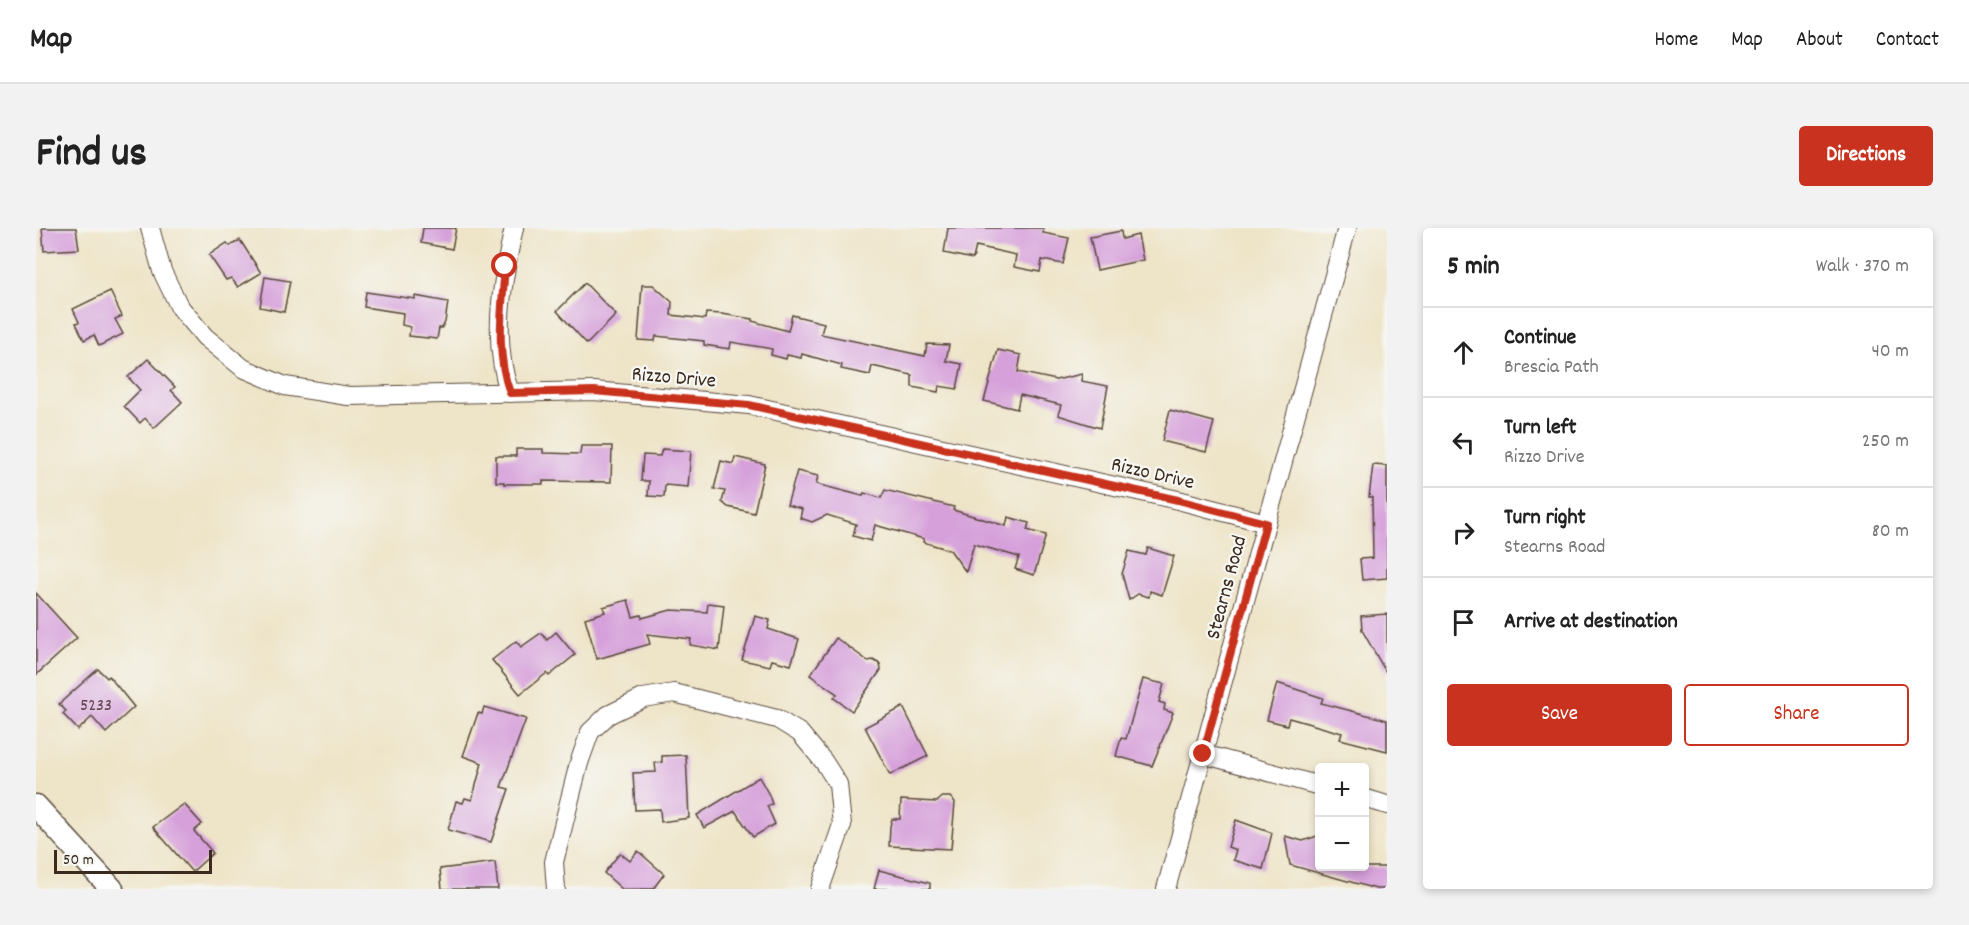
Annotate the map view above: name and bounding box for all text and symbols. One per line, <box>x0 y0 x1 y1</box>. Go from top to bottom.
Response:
text: Map <box>30 21 72 61</box>
text: Home <box>1654 26 1698 56</box>
text: Map <box>1731 26 1763 56</box>
text: About <box>1796 26 1843 56</box>
text: Contact <box>1876 26 1939 56</box>
text: Find us <box>36 126 147 186</box>
button: Directions <box>1799 126 1933 186</box>
text: 5 min <box>1447 249 1500 286</box>
route start <box>491 252 517 278</box>
text: Walk · 370 m <box>1816 253 1909 281</box>
text: Continue <box>1504 323 1576 354</box>
icon: ahead <box>1447 336 1480 369</box>
text: 40 m <box>1871 338 1909 366</box>
text: Brescia Path <box>1504 354 1599 382</box>
street label: Rizzo Drive <box>630 360 717 398</box>
text: Turn left <box>1504 413 1576 444</box>
icon: left <box>1447 426 1480 459</box>
text: 250 m <box>1862 428 1909 456</box>
text: Rizzo Drive <box>1504 444 1585 472</box>
street label: Rizzo Drive <box>1108 451 1197 499</box>
text: Turn right <box>1504 503 1586 534</box>
icon: right <box>1447 516 1480 549</box>
text: 80 m <box>1872 518 1909 546</box>
street label: Stearns Road <box>1200 532 1256 643</box>
text: Stearns Road <box>1504 534 1605 562</box>
icon: arrive <box>1447 606 1480 639</box>
text: Arrive at destination <box>1504 607 1678 638</box>
button: Save <box>1447 684 1672 746</box>
button: Share <box>1684 684 1909 746</box>
house number: 5233 <box>80 694 112 719</box>
route end <box>1189 740 1215 766</box>
map controls <box>1315 763 1369 871</box>
button: + <box>1315 763 1369 817</box>
button: − <box>1315 817 1369 871</box>
scale bar <box>54 847 212 874</box>
text: 50 m <box>63 849 94 872</box>

